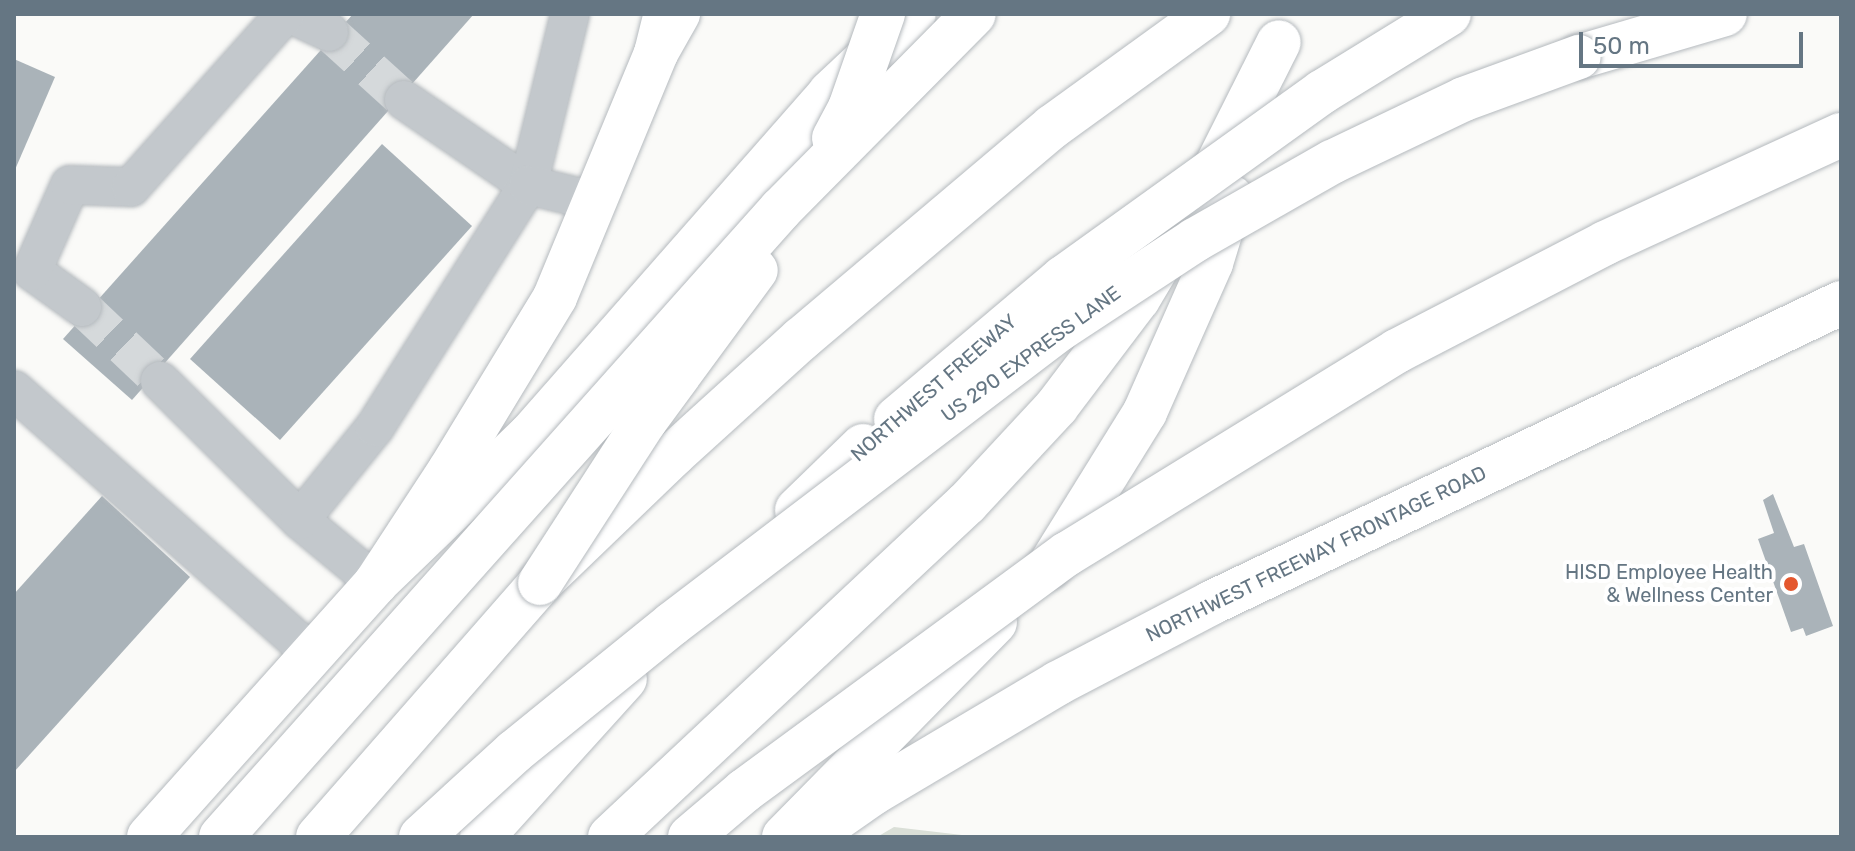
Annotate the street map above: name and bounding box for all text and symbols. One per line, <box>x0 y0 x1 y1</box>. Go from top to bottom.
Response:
scale bar <box>1583 16 1807 66</box>
text: 50 m <box>1593 32 1650 60</box>
street label: US 290 EXPRESS LANE <box>937 281 1125 427</box>
street label: NORTHWEST FREEWAY <box>846 309 1022 467</box>
street label: NORTHWEST FREEWAY FRONTAGE ROAD <box>1141 461 1491 647</box>
place label: HISD Employee Health & Wellness Center <box>1565 560 1773 607</box>
marker: HISD Employee Health & Wellness Center <box>1780 573 1802 595</box>

